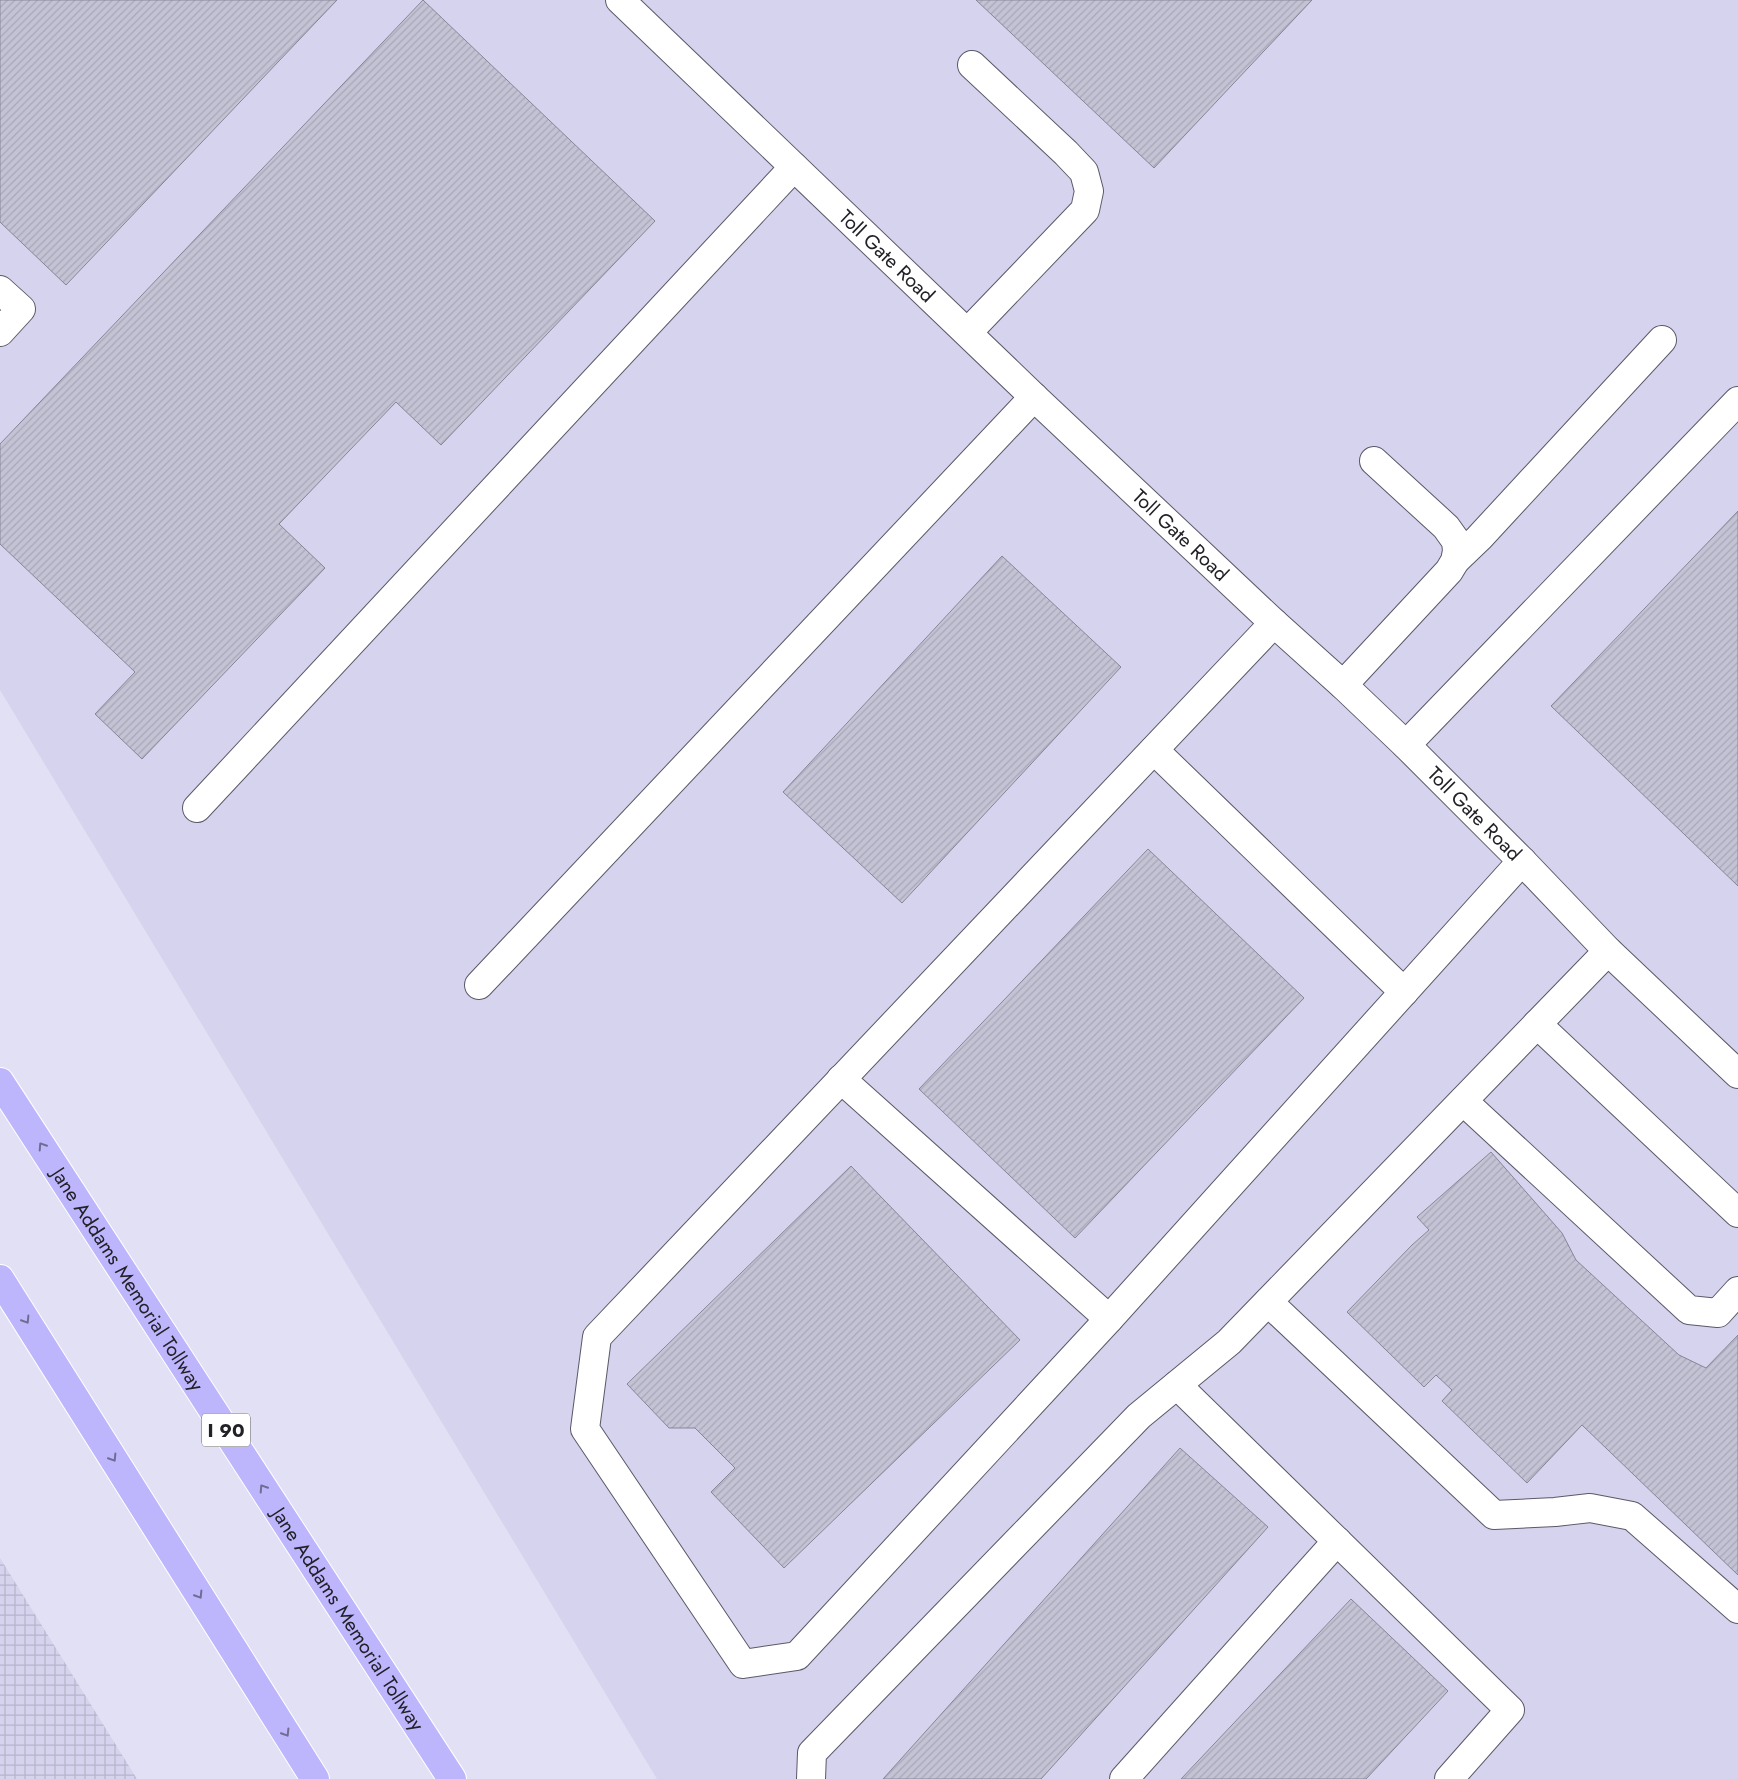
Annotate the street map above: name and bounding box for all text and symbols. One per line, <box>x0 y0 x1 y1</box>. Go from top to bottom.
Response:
street label: Toll Gate Road <box>833 203 941 309</box>
street label: Toll Gate Road <box>1126 482 1235 588</box>
street label: Toll Gate Road <box>1421 760 1528 867</box>
one-way arrow <box>39 1143 48 1152</box>
street label: Jane Addams Memorial Tollway <box>43 1159 211 1397</box>
one-way arrow <box>20 1315 29 1324</box>
road number: I 90 <box>202 1414 250 1446</box>
one-way arrow <box>106 1452 116 1461</box>
one-way arrow <box>260 1485 270 1494</box>
street label: Jane Addams Memorial Tollway <box>263 1499 432 1737</box>
one-way arrow <box>193 1590 203 1599</box>
one-way arrow <box>280 1727 289 1736</box>

